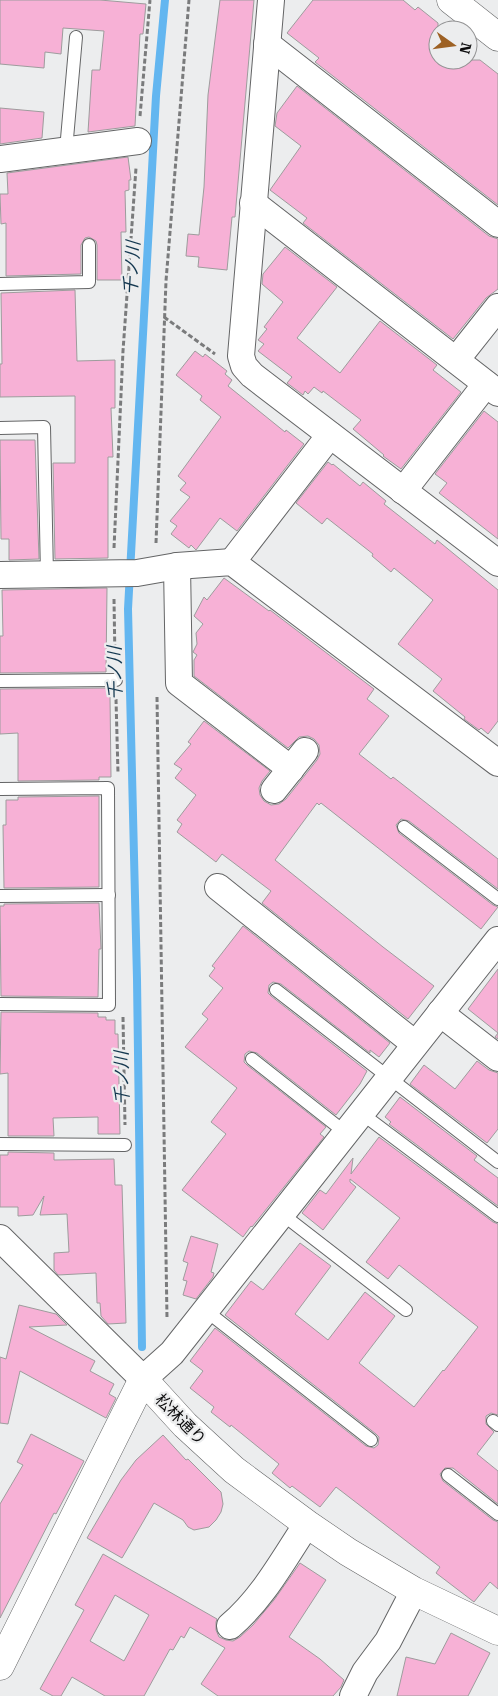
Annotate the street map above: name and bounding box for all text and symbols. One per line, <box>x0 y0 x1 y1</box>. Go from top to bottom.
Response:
north arrow <box>428 20 478 70</box>
text: N <box>456 41 475 56</box>
water label: 千ノ川 <box>120 238 144 295</box>
water label: 千ノ川 <box>103 644 125 700</box>
water label: 千ノ川 <box>110 1049 132 1105</box>
street label: 松林通り <box>151 1390 210 1449</box>

